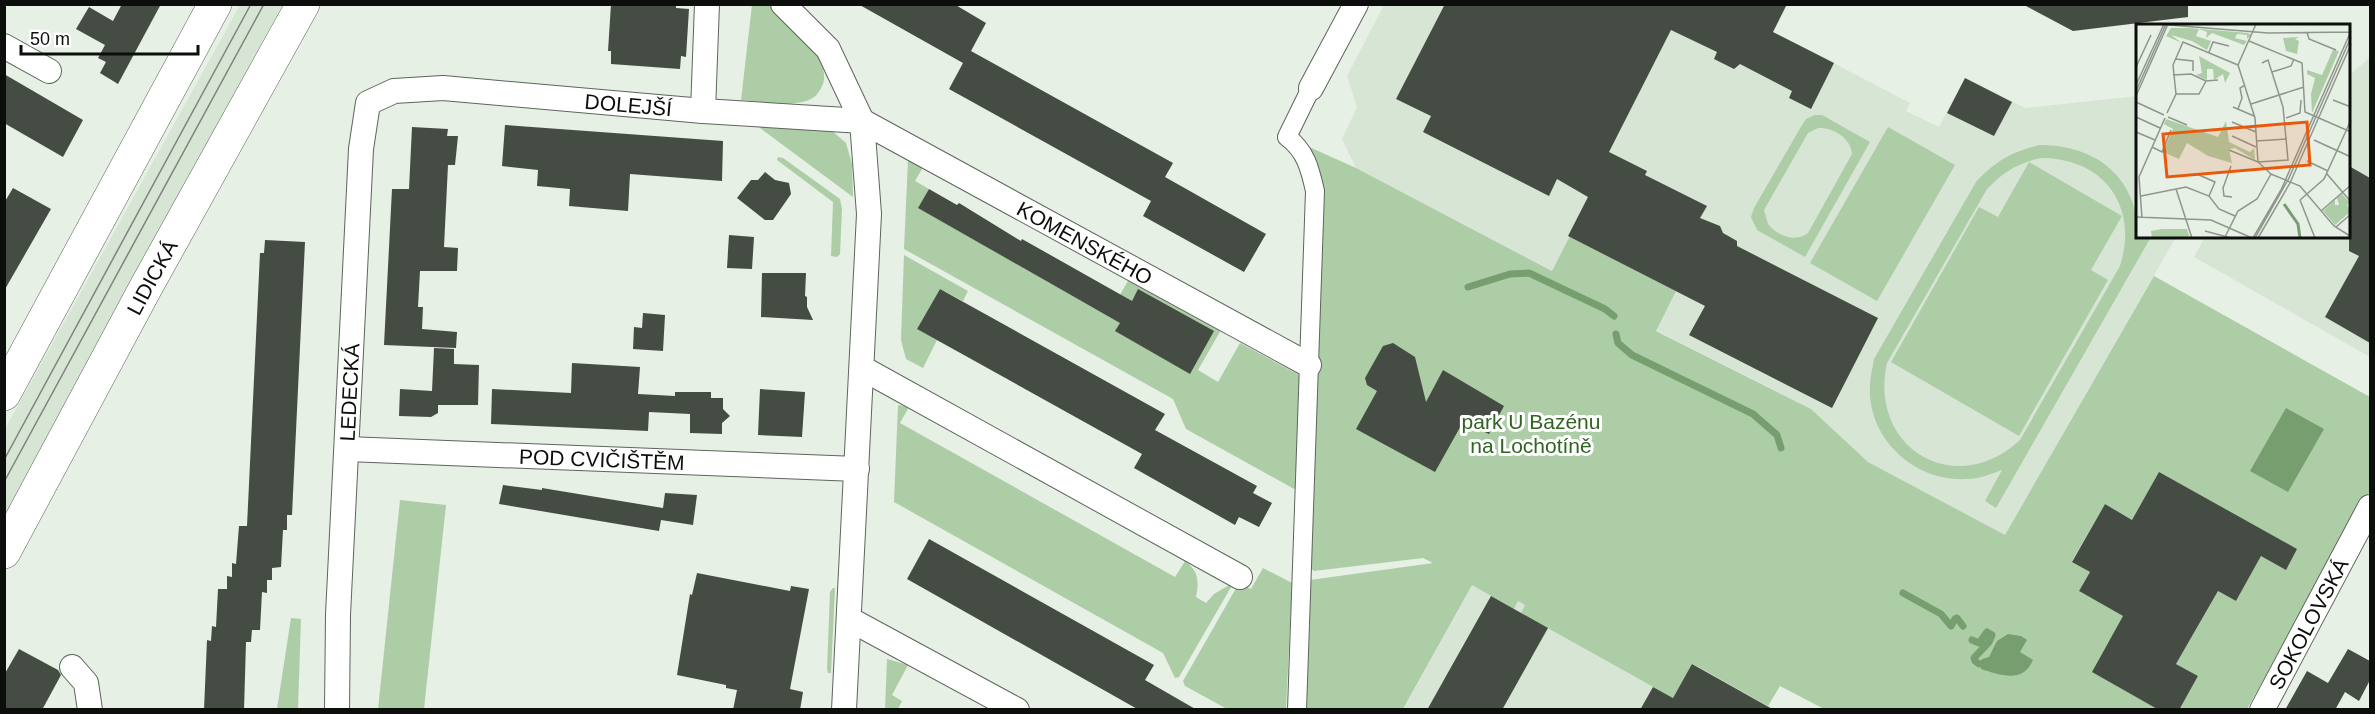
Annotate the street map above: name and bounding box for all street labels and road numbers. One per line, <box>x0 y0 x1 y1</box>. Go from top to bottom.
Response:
street label: DOLEJŠÍ <box>584 89 673 120</box>
street label: KOMENSKÉHO <box>1013 196 1156 289</box>
street label: LIDICKÁ <box>122 236 181 318</box>
street label: LEDECKÁ <box>335 343 363 442</box>
street label: POD CVIČIŠTĚM <box>519 444 685 474</box>
street label: SOKOLOVSKÁ <box>2264 554 2352 693</box>

